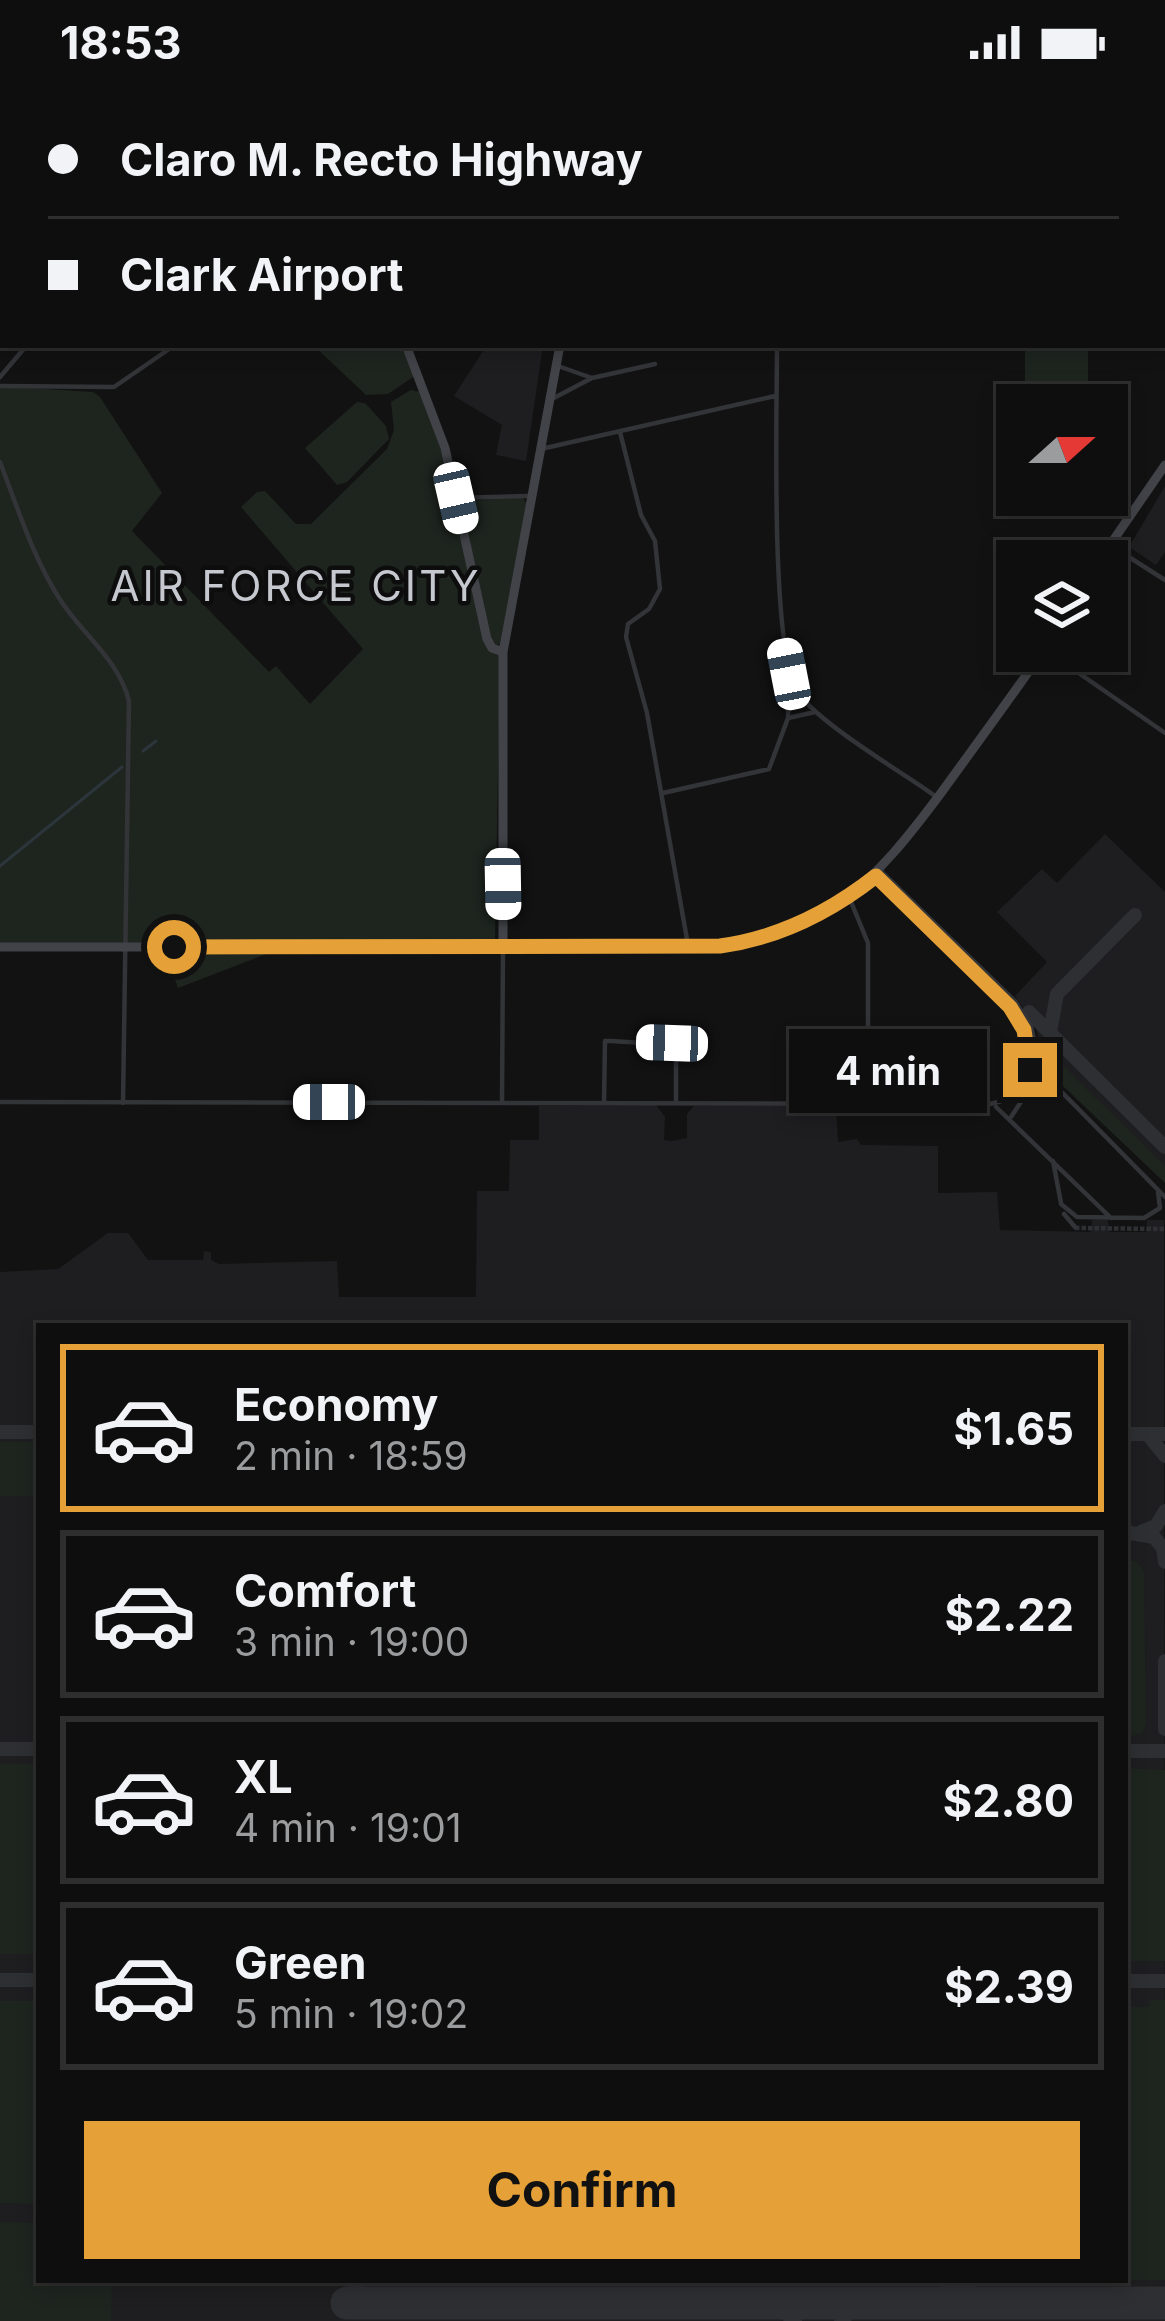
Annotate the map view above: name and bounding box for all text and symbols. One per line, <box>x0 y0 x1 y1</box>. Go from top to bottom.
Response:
text: 18:53 <box>60 15 182 70</box>
text: Claro M. Recto Highway <box>120 132 643 187</box>
text: Clark Airport <box>120 247 404 302</box>
north arrow <box>996 384 1128 516</box>
map controls <box>996 384 1128 672</box>
car <box>430 459 482 537</box>
button: layers <box>996 540 1128 672</box>
district label: AIR FORCE CITY <box>110 560 482 611</box>
car <box>764 635 814 713</box>
car <box>484 848 522 920</box>
route start <box>147 920 201 974</box>
car <box>635 1024 709 1062</box>
callout: 4 min <box>790 1028 988 1112</box>
route end <box>1003 1043 1057 1097</box>
text: 4 min <box>835 1047 941 1094</box>
car <box>293 1084 365 1120</box>
icon: car <box>90 1374 198 1482</box>
text: Economy <box>234 1377 438 1432</box>
text: $1.65 <box>953 1401 1074 1456</box>
text: 2 min · 18:59 <box>234 1432 468 1479</box>
icon: car <box>90 1560 198 1668</box>
text: Comfort <box>234 1563 416 1618</box>
text: $2.22 <box>944 1587 1074 1642</box>
text: 3 min · 19:00 <box>234 1618 469 1665</box>
icon: car <box>90 1746 198 1854</box>
text: XL <box>234 1749 293 1804</box>
text: $2.80 <box>943 1773 1074 1828</box>
text: 4 min · 19:01 <box>234 1804 462 1851</box>
icon: car <box>90 1932 198 2040</box>
text: Green <box>234 1935 367 1990</box>
text: $2.39 <box>944 1959 1074 2014</box>
text: 5 min · 19:02 <box>234 1990 468 2037</box>
button: Confirm <box>84 2121 1080 2259</box>

